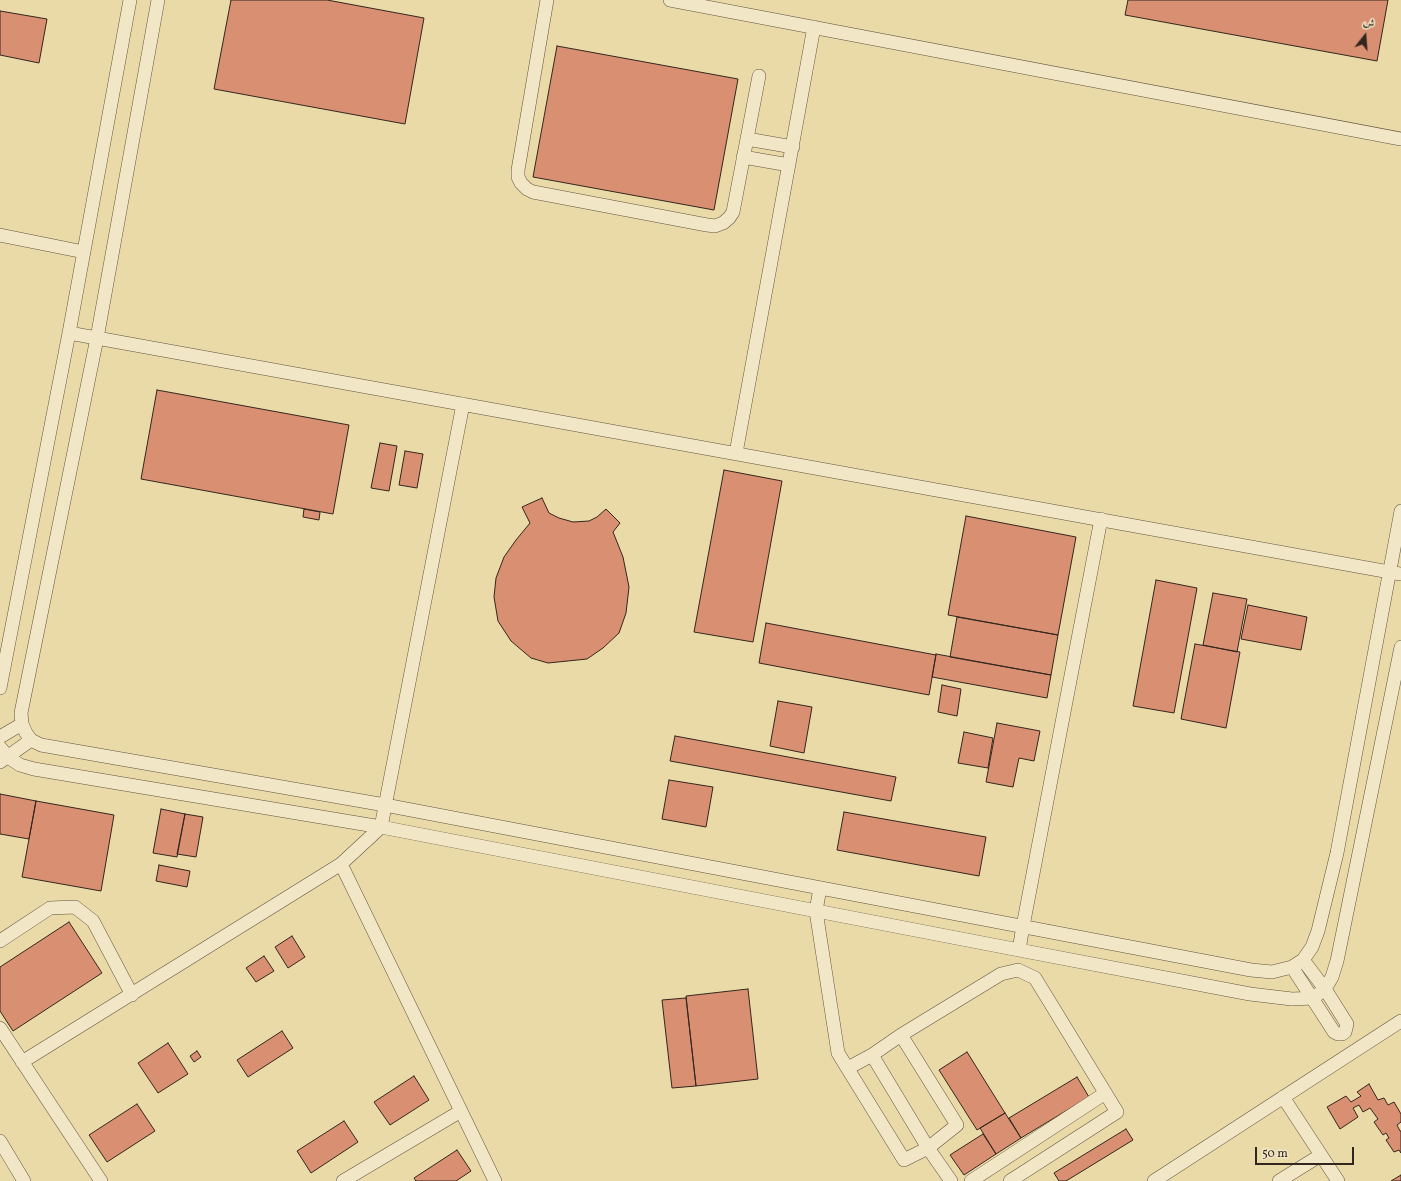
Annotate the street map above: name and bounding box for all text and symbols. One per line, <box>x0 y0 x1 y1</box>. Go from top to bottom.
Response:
text: ش <box>1361 15 1376 33</box>
north arrow <box>1345 16 1385 56</box>
scale bar <box>1257 1139 1356 1165</box>
text: 50 m <box>1262 1146 1288 1162</box>

